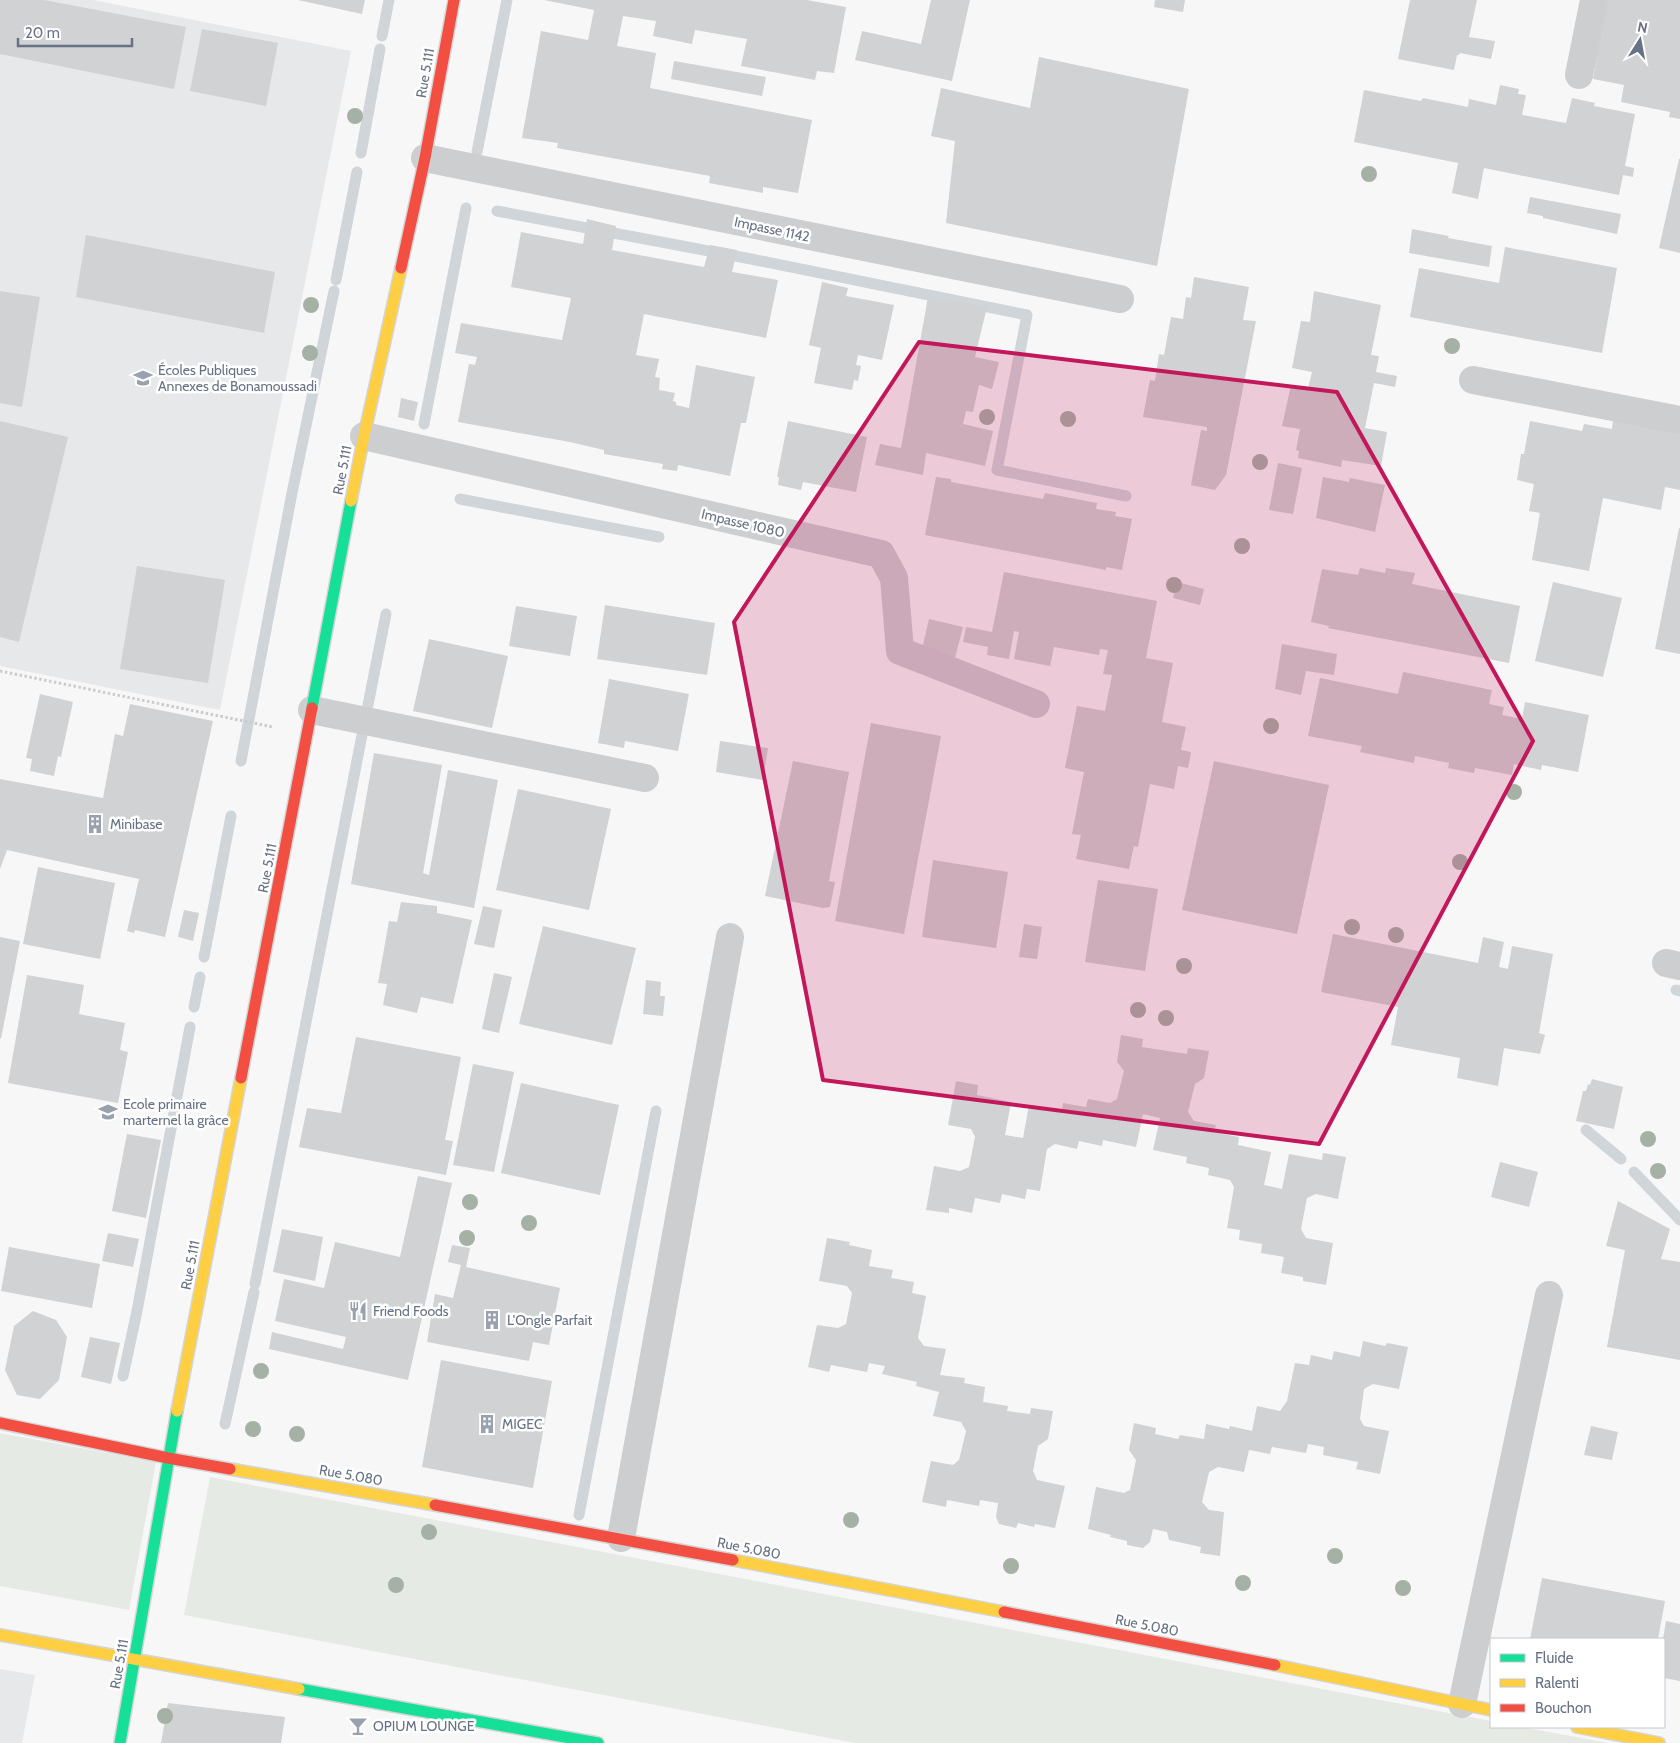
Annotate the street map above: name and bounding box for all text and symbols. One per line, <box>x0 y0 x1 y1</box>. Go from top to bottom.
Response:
scale bar <box>18 15 131 47</box>
north arrow <box>1615 15 1665 65</box>
text: N <box>1636 17 1649 37</box>
text: 20 m <box>25 24 60 42</box>
street label: Rue 5.111 <box>412 47 438 99</box>
street label: Impasse 1142 <box>733 212 811 246</box>
place label: Écoles Publiques Annexes de Bonamoussadi <box>158 361 317 395</box>
school or university icon: Écoles Publiques Annexes de Bonamoussadi <box>132 367 154 389</box>
street label: Rue 5.111 <box>328 444 356 496</box>
street label: Impasse 1080 <box>700 505 787 541</box>
building icon: Minibase <box>84 813 106 835</box>
place label: Minibase <box>110 815 162 833</box>
street label: Rue 5.111 <box>253 842 281 894</box>
place label: Ecole primaire marternel la grâce <box>123 1095 229 1129</box>
school or university icon: Ecole primaire marternel la grâce <box>97 1101 119 1123</box>
street label: Rue 5.111 <box>176 1239 204 1291</box>
restaurant icon: Friend Foods <box>347 1300 369 1322</box>
place label: Friend Foods <box>373 1302 449 1320</box>
building icon: L'Ongle Parfait <box>481 1309 503 1331</box>
place label: L'Ongle Parfait <box>507 1311 592 1329</box>
building icon: MIGEC <box>476 1413 498 1435</box>
place label: MIGEC <box>502 1415 543 1433</box>
street label: Rue 5.080 <box>318 1461 384 1489</box>
street label: Rue 5.080 <box>716 1533 782 1563</box>
street label: Rue 5.080 <box>1114 1610 1180 1640</box>
street label: Rue 5.111 <box>106 1638 132 1690</box>
legend <box>1490 1638 1665 1728</box>
text: Fluide <box>1535 1649 1574 1667</box>
text: Ralenti <box>1535 1674 1579 1692</box>
text: Bouchon <box>1535 1699 1592 1717</box>
bar icon: OPIUM LOUNGE <box>347 1715 369 1737</box>
place label: OPIUM LOUNGE <box>373 1717 475 1735</box>

